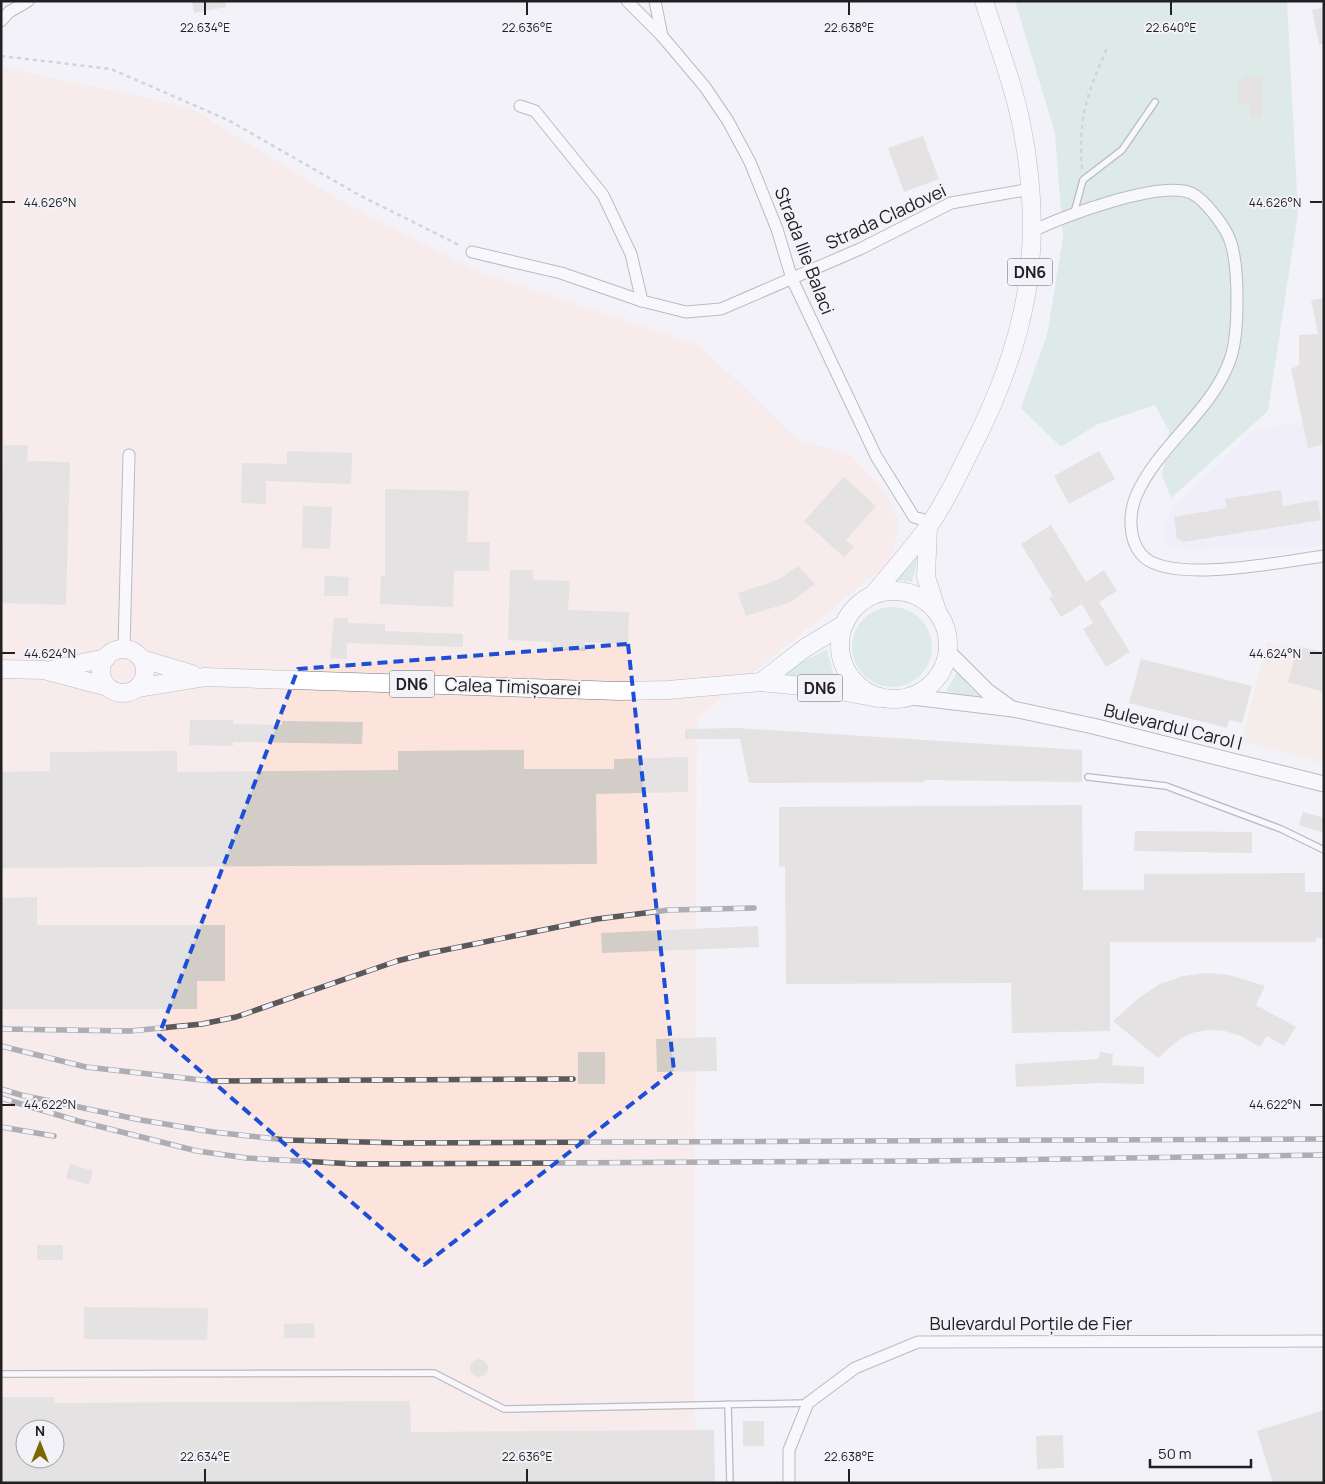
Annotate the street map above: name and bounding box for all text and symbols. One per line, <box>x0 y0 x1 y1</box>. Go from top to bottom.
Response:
text: 22.634°E <box>180 19 230 36</box>
text: 22.636°E <box>502 19 552 36</box>
text: 22.638°E <box>824 19 874 36</box>
text: 22.640°E <box>1146 19 1197 36</box>
street label: Strada Cladovei <box>821 178 950 254</box>
street label: Strada Ilie Balaci <box>770 184 840 318</box>
text: 44.626°N <box>24 194 76 211</box>
text: 44.626°N <box>1249 194 1301 211</box>
road number: DN6 <box>1008 258 1052 286</box>
text: 44.624°N <box>24 645 76 662</box>
text: 44.624°N <box>1249 645 1301 662</box>
road number: DN6 <box>390 671 434 698</box>
street label: Calea Timișoarei <box>444 672 582 700</box>
road number: DN6 <box>798 674 842 701</box>
street label: Bulevardul Carol I <box>1101 697 1245 755</box>
text: 44.622°N <box>24 1096 76 1113</box>
text: 44.622°N <box>1249 1096 1301 1113</box>
street label: Bulevardul Porțile de Fier <box>930 1311 1133 1335</box>
north arrow <box>15 1419 65 1469</box>
text: N <box>35 1421 45 1440</box>
scale bar <box>1150 1436 1251 1468</box>
text: 50 m <box>1158 1443 1192 1464</box>
text: 22.634°E <box>180 1448 230 1465</box>
text: 22.636°E <box>502 1448 552 1465</box>
text: 22.638°E <box>824 1448 874 1465</box>

